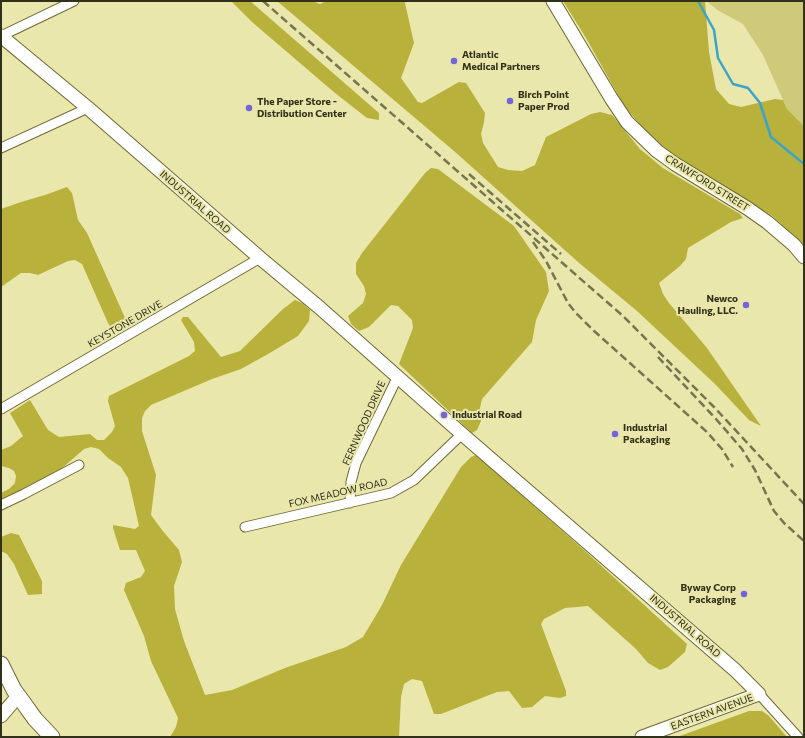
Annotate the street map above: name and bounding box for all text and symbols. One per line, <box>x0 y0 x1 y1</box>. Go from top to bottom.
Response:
place label: Atlantic Medical Partners <box>462 49 540 72</box>
marker: Atlantic Medical Partners <box>449 56 459 66</box>
place label: Birch Point Paper Prod <box>518 89 569 112</box>
place label: The Paper Store - Distribution Center <box>257 96 347 120</box>
marker: Birch Point Paper Prod <box>505 96 515 106</box>
marker: The Paper Store - Distribution Center <box>244 103 254 113</box>
street label: CRAWFORD STREET <box>663 152 751 214</box>
street label: INDUSTRIAL ROAD <box>157 168 233 236</box>
place label: Newco Hauling, LLC. <box>677 293 738 316</box>
street label: KEYSTONE DRIVE <box>86 298 164 350</box>
marker: Newco Hauling, LLC. <box>741 300 751 310</box>
street label: FERNWOOD DRIVE <box>340 379 388 467</box>
place label: Industrial Road <box>452 409 522 421</box>
marker: Industrial Road <box>439 410 449 420</box>
place label: Industrial Packaging <box>623 422 670 446</box>
marker: Industrial Packaging <box>610 429 620 439</box>
street label: FOX MEADOW ROAD <box>288 476 388 510</box>
place label: Byway Corp Packaging <box>680 582 736 606</box>
marker: Byway Corp Packaging <box>739 589 749 599</box>
street label: INDUSTRIAL ROAD <box>647 592 723 660</box>
street label: EASTERN AVENUE <box>669 692 755 732</box>

